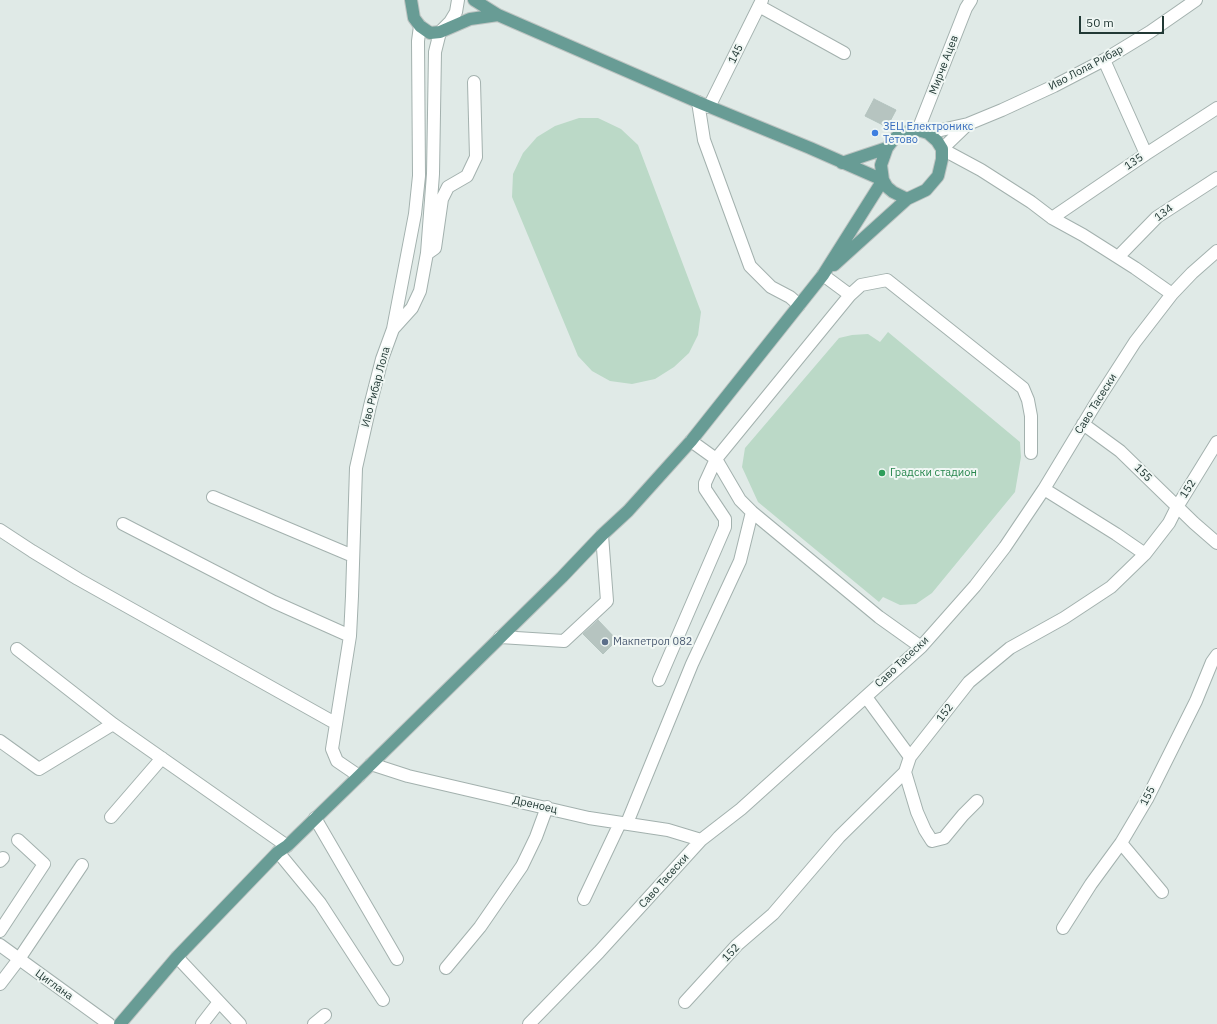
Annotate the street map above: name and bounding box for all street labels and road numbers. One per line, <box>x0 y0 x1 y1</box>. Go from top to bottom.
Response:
street label: Мирче Ацев <box>927 34 961 96</box>
street label: 145 <box>726 42 746 66</box>
street label: Иво Лола Рибар <box>1046 43 1126 93</box>
street label: 135 <box>1122 151 1146 173</box>
street label: 134 <box>1152 202 1176 224</box>
street label: Иво Рибар Лола <box>359 345 393 429</box>
street label: Саво Тасески <box>1072 371 1120 437</box>
street label: 155 <box>1131 461 1155 485</box>
street label: 152 <box>1177 477 1199 501</box>
street label: Саво Тасески <box>872 634 932 690</box>
street label: 152 <box>934 701 956 725</box>
street label: 155 <box>1138 784 1158 808</box>
street label: Дреноец <box>511 793 559 817</box>
street label: Саво Тасески <box>636 851 692 911</box>
street label: 152 <box>719 941 743 965</box>
street label: Циглана <box>33 967 75 1003</box>

